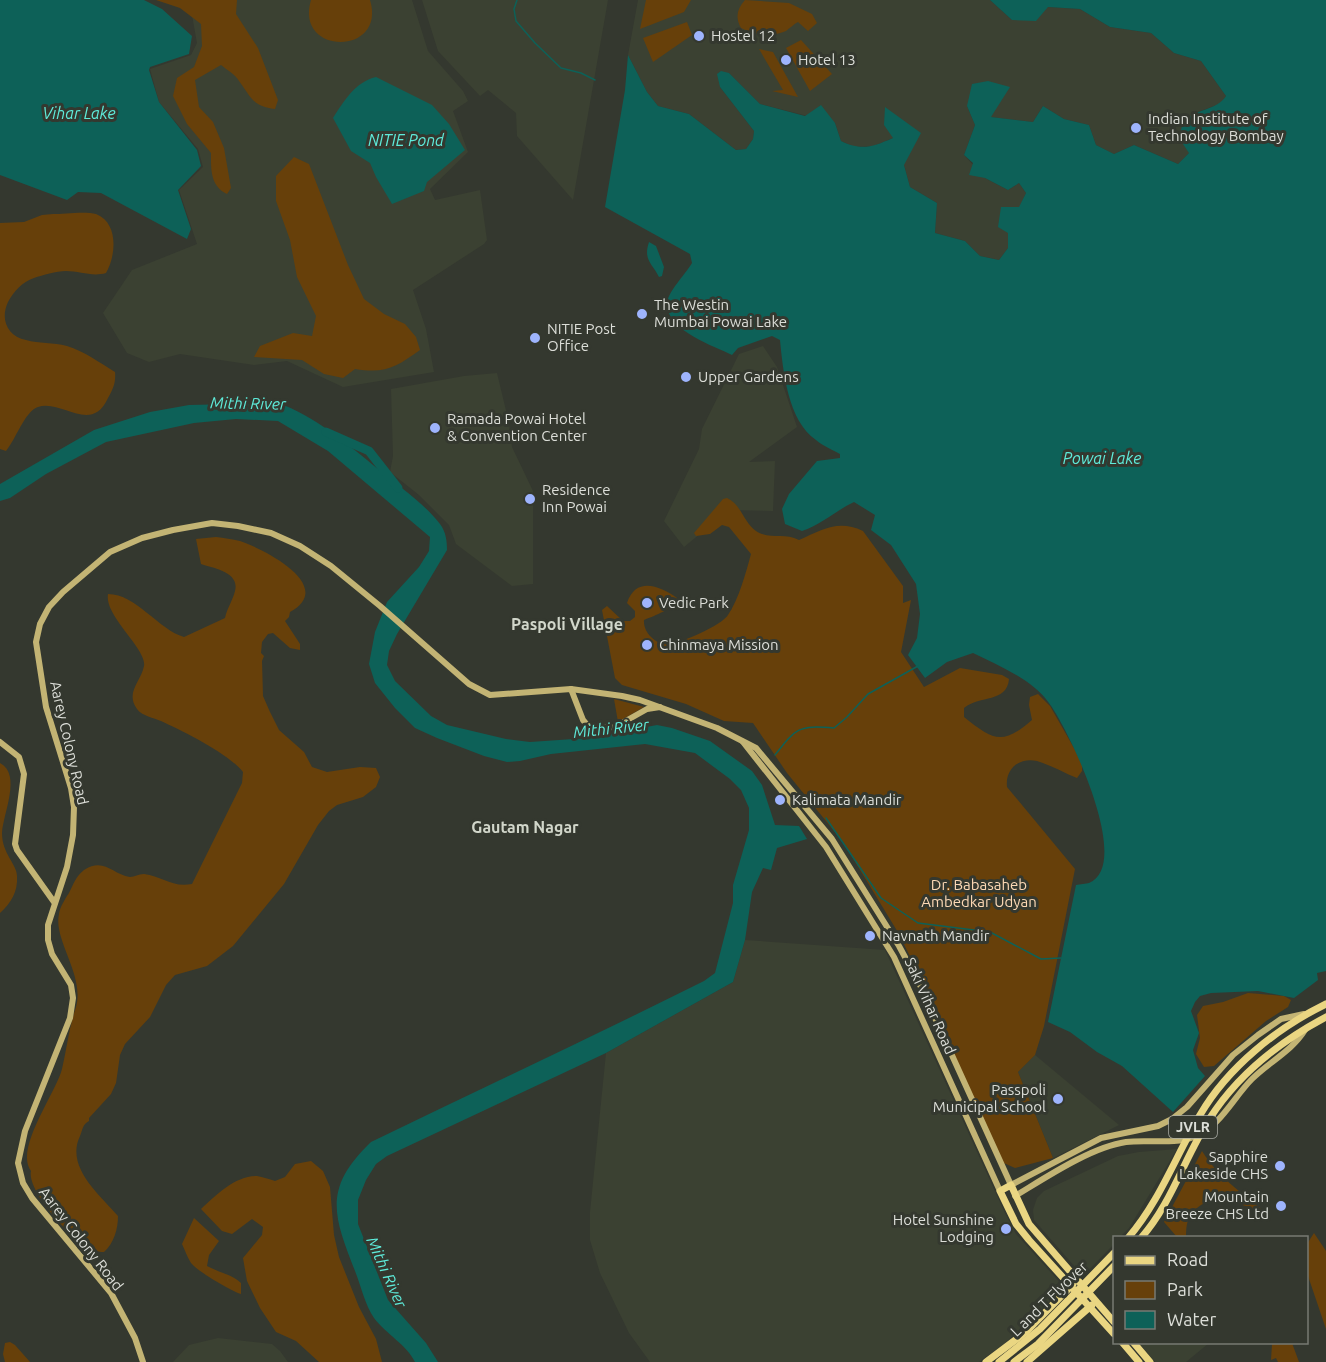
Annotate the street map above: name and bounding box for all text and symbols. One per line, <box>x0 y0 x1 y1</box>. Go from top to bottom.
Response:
place label: Hostel 12 <box>711 27 775 44</box>
marker: Hostel 12 <box>692 29 706 43</box>
place label: Hotel 13 <box>798 51 856 68</box>
marker: Hotel 13 <box>779 53 793 67</box>
water label: Vihar Lake <box>42 104 116 122</box>
place label: Indian Institute of Technology Bombay <box>1148 110 1284 144</box>
marker: Indian Institute of Technology Bombay <box>1129 121 1143 135</box>
water label: NITIE Pond <box>368 131 445 149</box>
place label: The Westin Mumbai Powai Lake <box>654 296 787 330</box>
marker: The Westin Mumbai Powai Lake <box>635 307 649 321</box>
place label: NITIE Post Office <box>547 320 616 354</box>
marker: NITIE Post Office <box>528 331 542 345</box>
place label: Upper Gardens <box>698 368 799 385</box>
marker: Upper Gardens <box>679 370 693 384</box>
water label: Mithi River <box>210 393 287 413</box>
place label: Ramada Powai Hotel & Convention Center <box>447 410 587 444</box>
marker: Ramada Powai Hotel & Convention Center <box>428 421 442 435</box>
water label: Powai Lake <box>1063 449 1141 467</box>
place label: Residence Inn Powai <box>542 481 611 515</box>
marker: Residence Inn Powai <box>523 492 537 506</box>
place label: Vedic Park <box>659 594 729 611</box>
marker: Vedic Park <box>640 596 654 610</box>
district label: Paspoli Village <box>511 615 623 633</box>
place label: Chinmaya Mission <box>659 636 779 653</box>
marker: Chinmaya Mission <box>640 638 654 652</box>
street label: Aarey Colony Road <box>47 679 92 806</box>
water label: Mithi River <box>572 715 651 741</box>
place label: Kalimata Mandir <box>792 791 902 808</box>
marker: Kalimata Mandir <box>773 793 787 807</box>
district label: Gautam Nagar <box>471 818 579 836</box>
park label: Dr. Babasaheb Ambedkar Udyan <box>921 876 1037 910</box>
place label: Navnath Mandir <box>882 927 990 944</box>
marker: Navnath Mandir <box>863 929 877 943</box>
street label: Saki Vihar Road <box>902 955 959 1057</box>
place label: Passpoli Municipal School <box>933 1081 1046 1115</box>
marker: Passpoli Municipal School <box>1051 1092 1065 1106</box>
road number: JVLR <box>1169 1116 1217 1138</box>
place label: Sapphire Lakeside CHS <box>1179 1148 1268 1182</box>
marker: Sapphire Lakeside CHS <box>1273 1159 1287 1173</box>
street label: Aarey Colony Road <box>36 1184 127 1294</box>
place label: Mountain Breeze CHS Ltd <box>1166 1188 1269 1222</box>
marker: Mountain Breeze CHS Ltd <box>1274 1199 1288 1213</box>
place label: Hotel Sunshine Lodging <box>893 1211 994 1245</box>
marker: Hotel Sunshine Lodging <box>999 1222 1013 1236</box>
water label: Mithi River <box>363 1234 411 1311</box>
legend <box>1113 1236 1308 1344</box>
text: Road <box>1167 1249 1209 1269</box>
street label: L and T Flyover <box>1007 1257 1091 1340</box>
text: Park <box>1167 1279 1203 1299</box>
text: Water <box>1167 1309 1217 1329</box>

